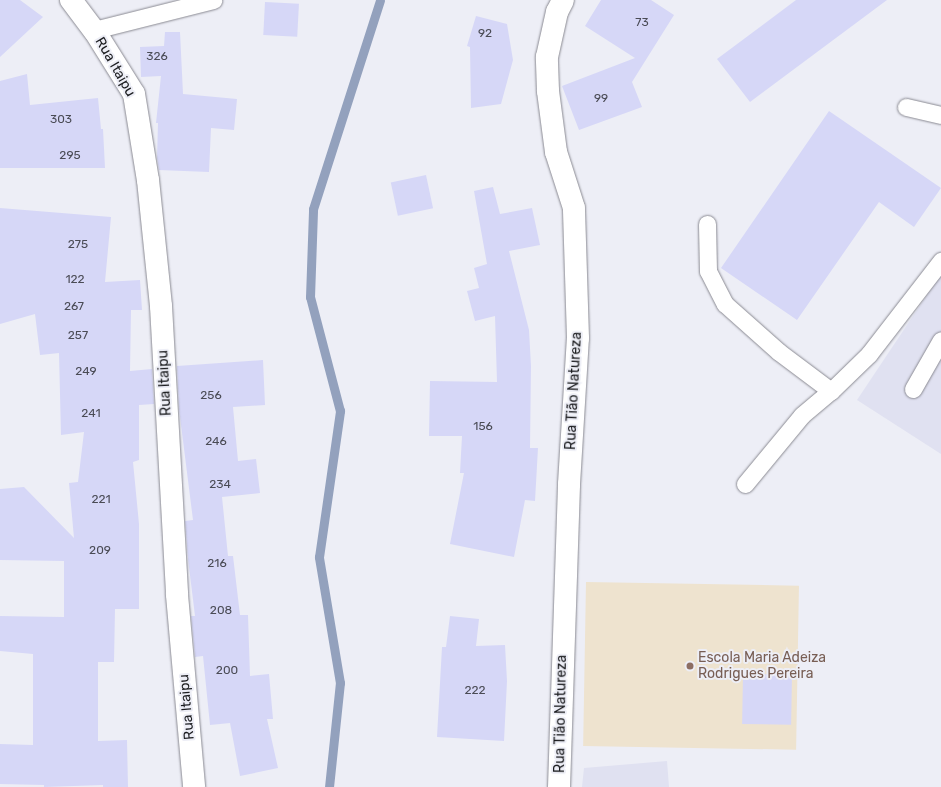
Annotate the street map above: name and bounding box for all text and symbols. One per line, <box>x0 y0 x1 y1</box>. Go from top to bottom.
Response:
house number: 73 <box>635 16 649 30</box>
house number: 92 <box>478 27 492 41</box>
street label: Rua Itaipu <box>91 34 139 100</box>
house number: 326 <box>146 50 168 64</box>
house number: 99 <box>594 92 608 106</box>
house number: 303 <box>50 113 72 127</box>
house number: 295 <box>59 149 81 163</box>
house number: 275 <box>68 238 88 252</box>
house number: 122 <box>65 273 85 287</box>
house number: 267 <box>64 300 84 314</box>
house number: 257 <box>68 329 88 343</box>
street label: Rua Tião Natureza <box>563 331 585 451</box>
street label: Rua Itaipu <box>155 350 175 416</box>
house number: 249 <box>75 365 97 379</box>
house number: 256 <box>200 389 222 403</box>
house number: 241 <box>81 407 101 421</box>
house number: 156 <box>473 420 493 434</box>
house number: 246 <box>205 435 227 449</box>
house number: 234 <box>209 478 231 492</box>
house number: 221 <box>91 493 111 507</box>
house number: 209 <box>89 544 111 558</box>
house number: 216 <box>207 557 227 571</box>
house number: 208 <box>210 604 232 618</box>
place label: Escola Maria Adeiza Rodrigues Pereira <box>698 650 826 682</box>
street label: Rua Tião Natureza <box>552 655 570 773</box>
marker: Escola Maria Adeiza Rodrigues Pereira <box>685 661 695 671</box>
house number: 200 <box>216 664 238 678</box>
street label: Rua Itaipu <box>176 673 198 741</box>
house number: 222 <box>464 684 486 698</box>

